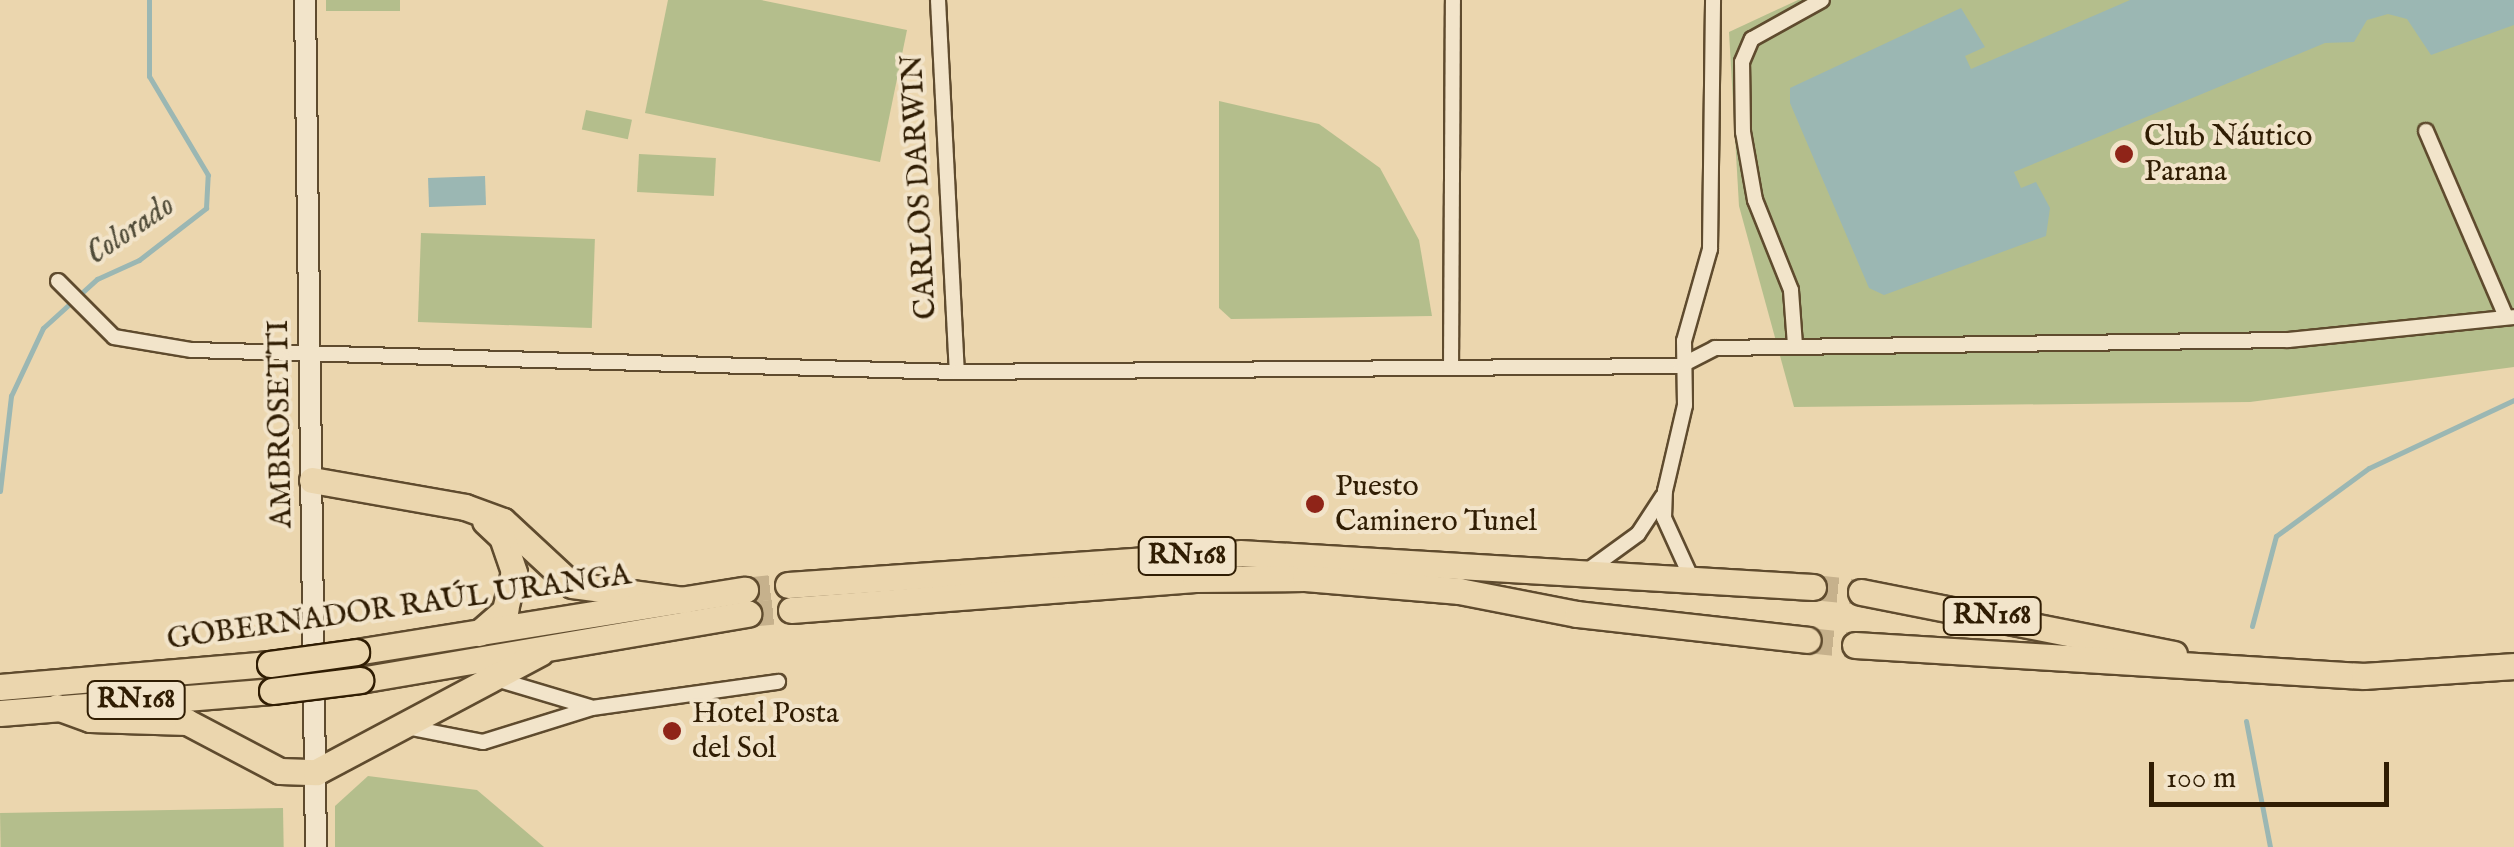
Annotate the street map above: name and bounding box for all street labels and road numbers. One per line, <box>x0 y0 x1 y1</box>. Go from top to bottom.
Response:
street label: CARLOS DARWIN <box>895 54 945 320</box>
street label: AMBROSETTI <box>261 320 301 528</box>
road number: RN168 <box>1137 533 1237 579</box>
street label: GOBERNADOR RAÚL URANGA <box>165 558 633 658</box>
road number: RN168 <box>1942 593 2042 639</box>
road number: RN168 <box>86 677 186 723</box>

